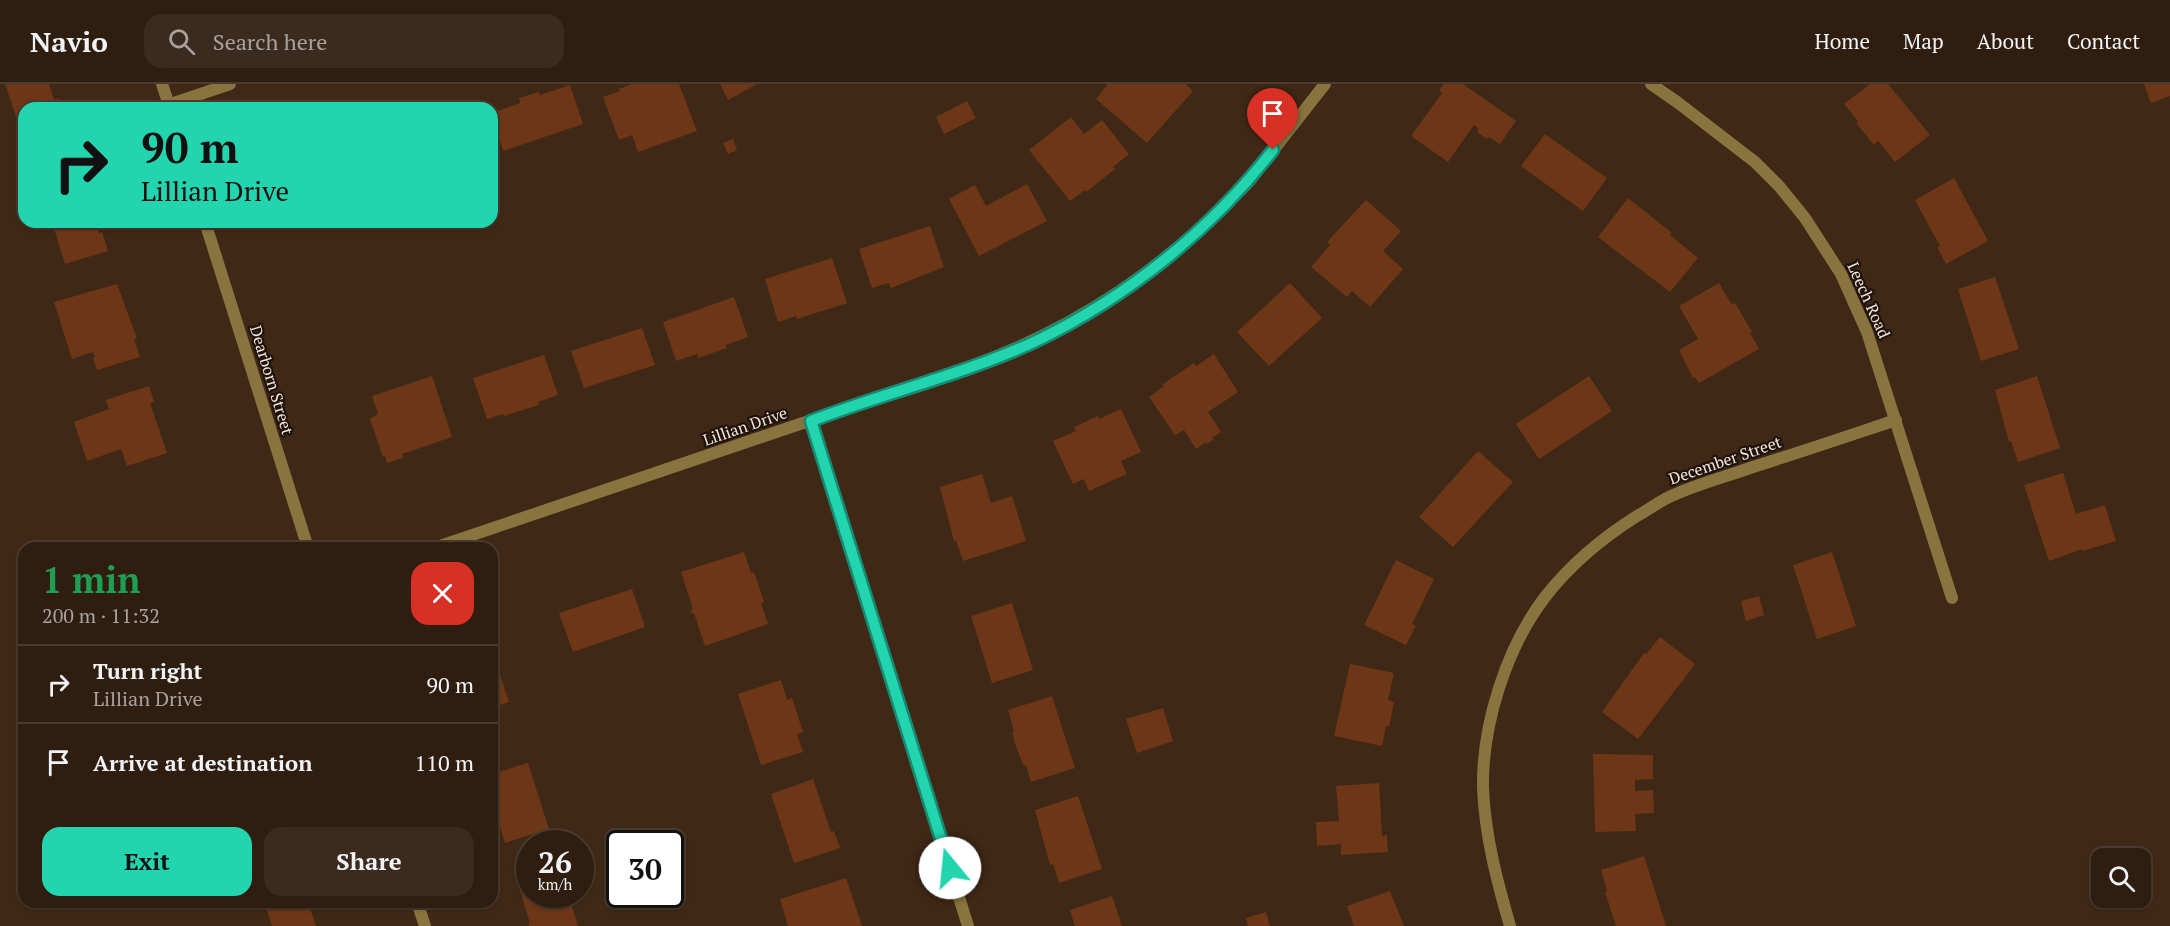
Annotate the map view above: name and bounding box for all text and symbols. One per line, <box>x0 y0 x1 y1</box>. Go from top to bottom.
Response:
search box <box>144 14 564 68</box>
text: Navio <box>30 23 108 60</box>
icon: search <box>165 25 198 58</box>
text: Search here <box>213 27 327 56</box>
text: Home <box>1814 27 1870 55</box>
text: Map <box>1903 27 1944 55</box>
text: About <box>1977 27 2034 55</box>
text: Contact <box>2067 27 2140 55</box>
pin <box>1247 88 1298 150</box>
icon: arrive <box>1256 97 1289 130</box>
text: 90 m <box>141 119 239 175</box>
icon: right <box>42 126 120 204</box>
text: Lillian Drive <box>141 173 289 209</box>
street label: Leech Road <box>1842 258 1896 342</box>
street label: Dearborn Street <box>245 323 299 437</box>
street label: Lillian Drive <box>700 401 790 451</box>
street label: December Street <box>1666 430 1784 490</box>
text: 1 min <box>42 556 140 603</box>
button: close <box>411 562 474 625</box>
text: 200 m · 11:32 <box>42 602 160 629</box>
text: Turn right <box>93 656 202 685</box>
icon: right <box>42 668 75 701</box>
text: 90 m <box>426 670 474 699</box>
text: Lillian Drive <box>93 685 203 712</box>
icon: arrive <box>42 746 75 779</box>
text: Arrive at destination <box>93 748 312 777</box>
text: 110 m <box>414 748 474 777</box>
button: Exit <box>42 827 252 896</box>
button: Share <box>264 827 474 896</box>
speed limit sign: 30 <box>606 830 684 908</box>
position arrow <box>918 836 982 900</box>
text: 26 <box>538 842 572 882</box>
map controls <box>2091 848 2151 908</box>
button: search <box>2091 848 2151 908</box>
text: km/h <box>538 874 572 894</box>

